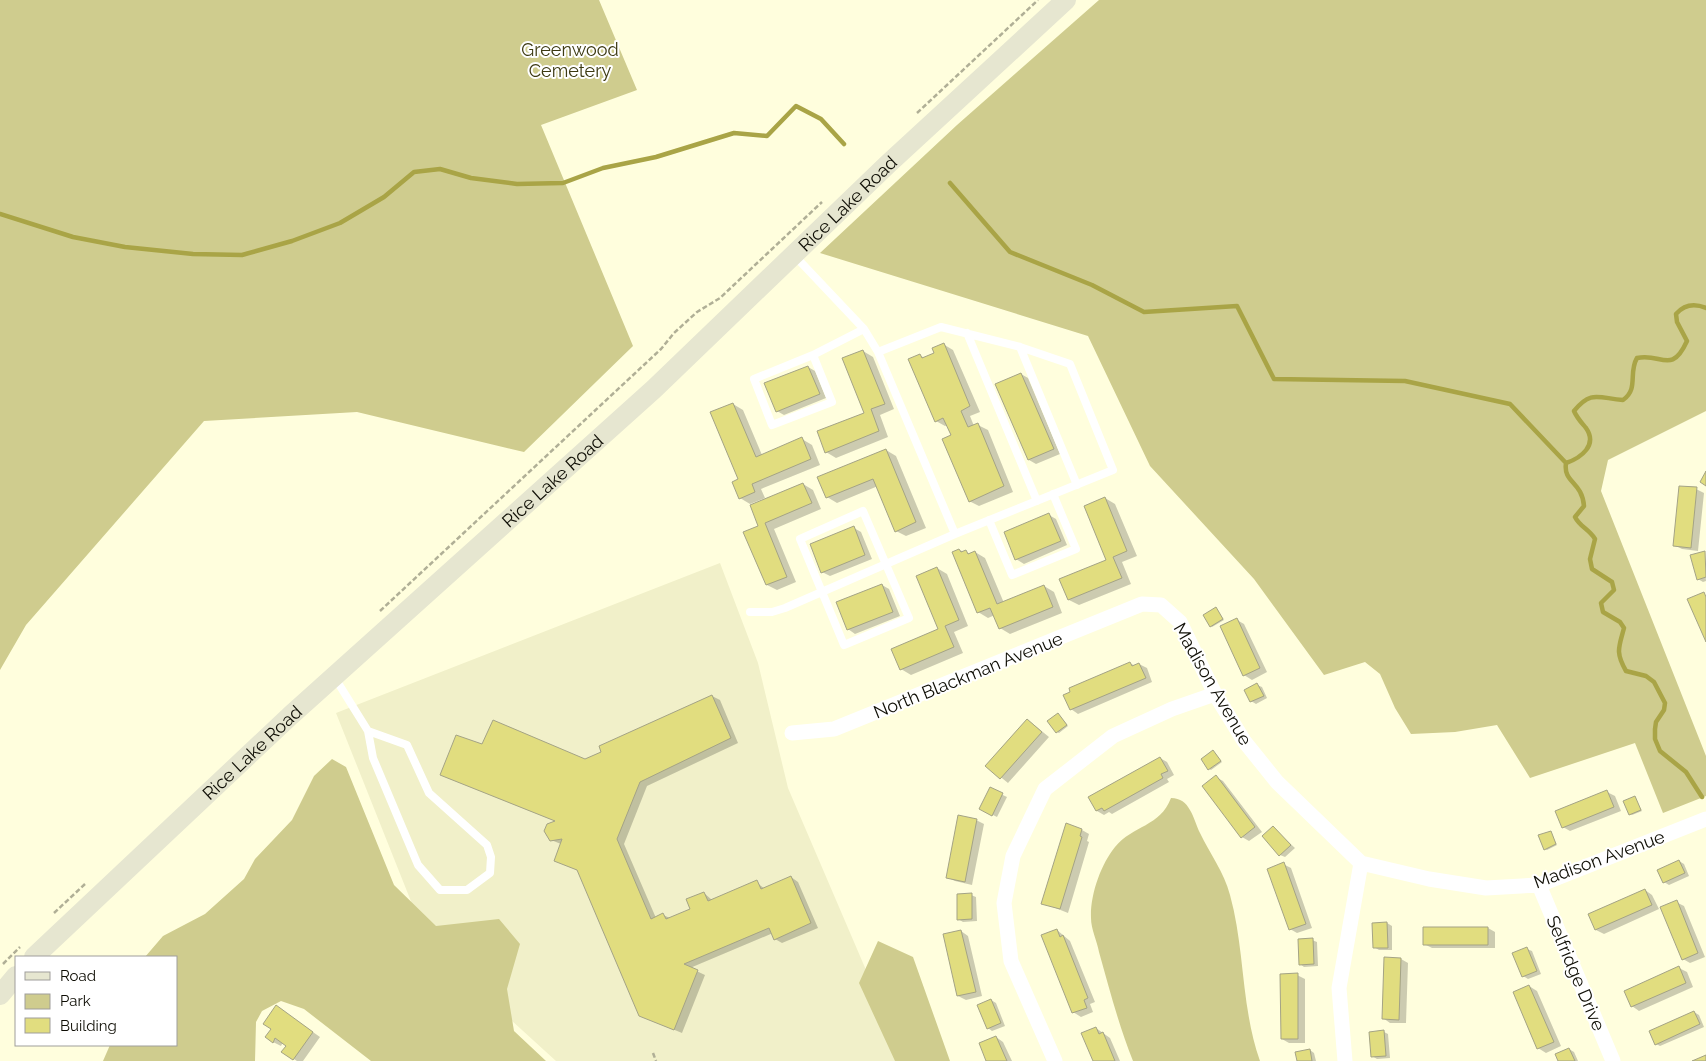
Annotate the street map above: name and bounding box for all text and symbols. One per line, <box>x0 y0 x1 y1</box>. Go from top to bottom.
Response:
park label: Greenwood Cemetery <box>521 39 619 81</box>
street label: Rice Lake Road <box>794 151 901 255</box>
street label: Rice Lake Road <box>497 430 607 531</box>
street label: Madison Avenue <box>1169 619 1257 749</box>
street label: North Blackman Avenue <box>870 627 1066 723</box>
street label: Rice Lake Road <box>198 700 306 804</box>
street label: Madison Avenue <box>1531 825 1668 892</box>
street label: Selfridge Drive <box>1542 912 1610 1034</box>
legend <box>15 956 178 1046</box>
text: Road <box>60 967 96 985</box>
text: Park <box>60 992 91 1010</box>
text: Building <box>60 1017 117 1035</box>

